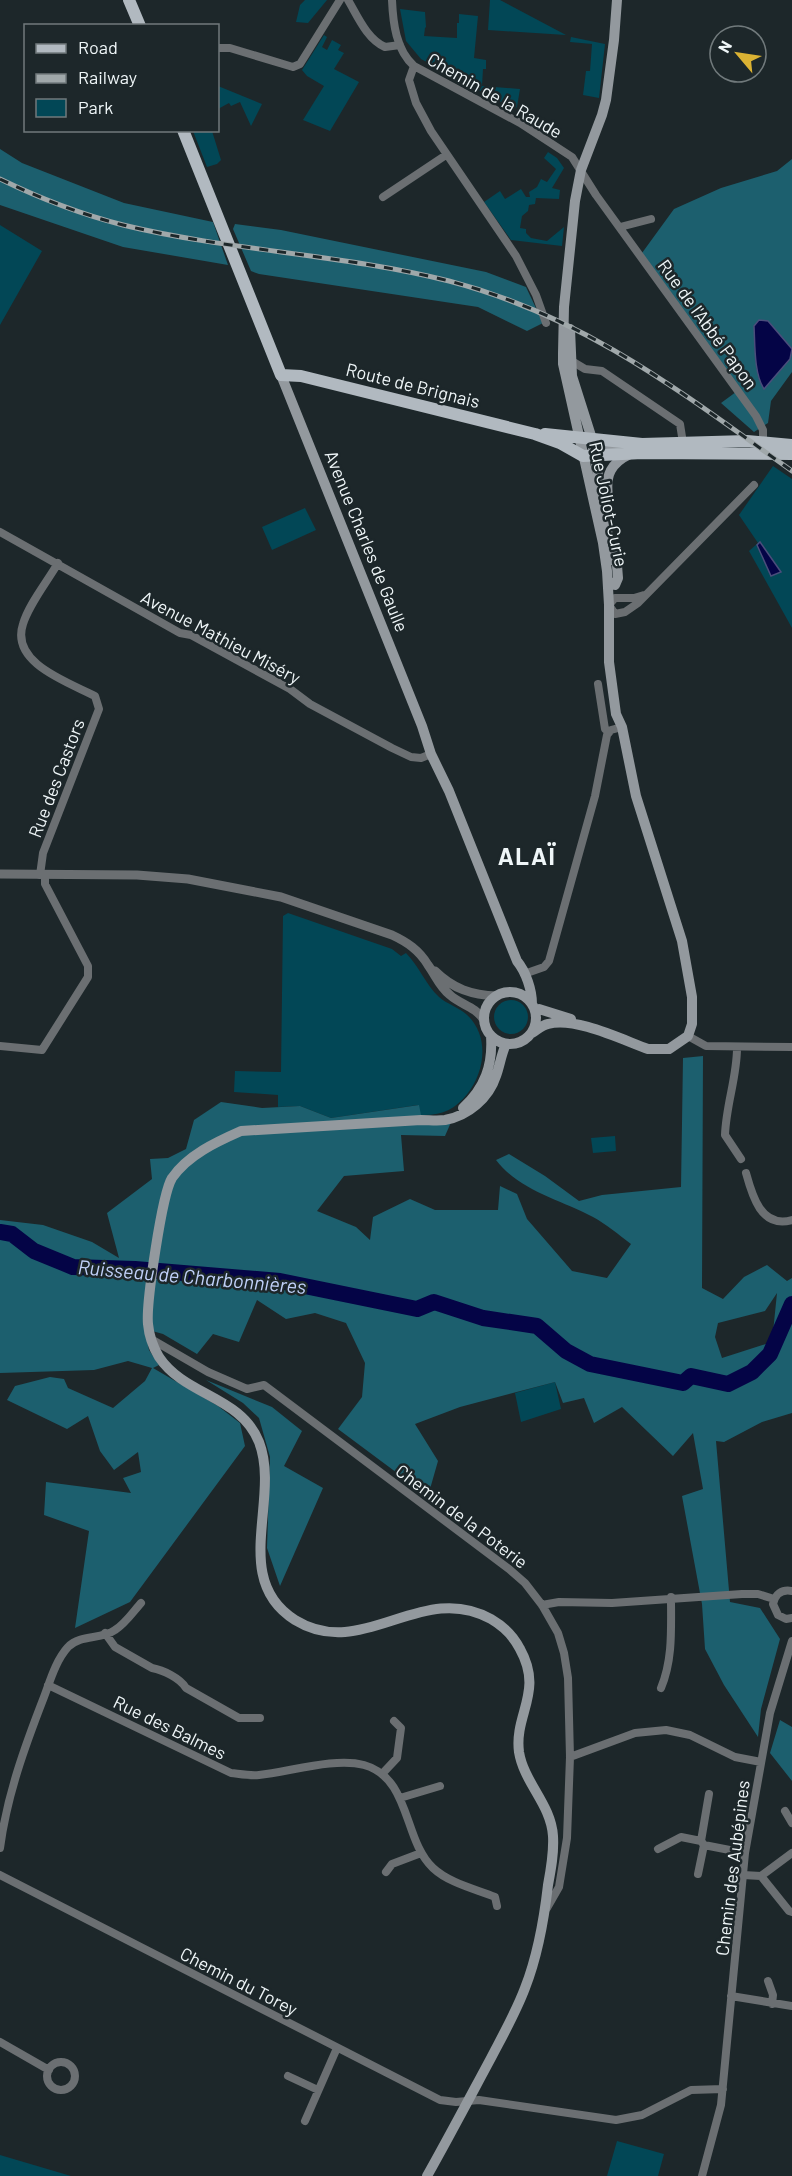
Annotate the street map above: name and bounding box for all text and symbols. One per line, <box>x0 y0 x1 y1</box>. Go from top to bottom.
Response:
legend <box>24 24 219 132</box>
north arrow <box>708 24 768 84</box>
text: Road <box>78 36 118 58</box>
text: N <box>714 37 735 56</box>
street label: Chemin de la Raude <box>424 47 566 143</box>
text: Railway <box>78 66 137 88</box>
text: Park <box>78 96 113 118</box>
street label: Rue de l'Abbé Papon <box>654 255 762 393</box>
street label: Route de Brignais <box>344 358 482 412</box>
street label: Rue Joliot-Curie <box>585 440 633 568</box>
street label: Avenue Charles de Gaulle <box>321 447 413 635</box>
street label: Avenue Mathieu Miséry <box>137 586 305 688</box>
street label: Rue des Castors <box>23 716 89 840</box>
district label: ALAÏ <box>498 841 557 870</box>
water label: Ruisseau de Charbonnières <box>77 1254 307 1298</box>
street label: Chemin de la Poterie <box>392 1459 532 1573</box>
street label: Rue des Balmes <box>110 1690 230 1764</box>
street label: Chemin des Aubépines <box>710 1779 754 1957</box>
street label: Chemin du Torey <box>177 1942 301 2020</box>

